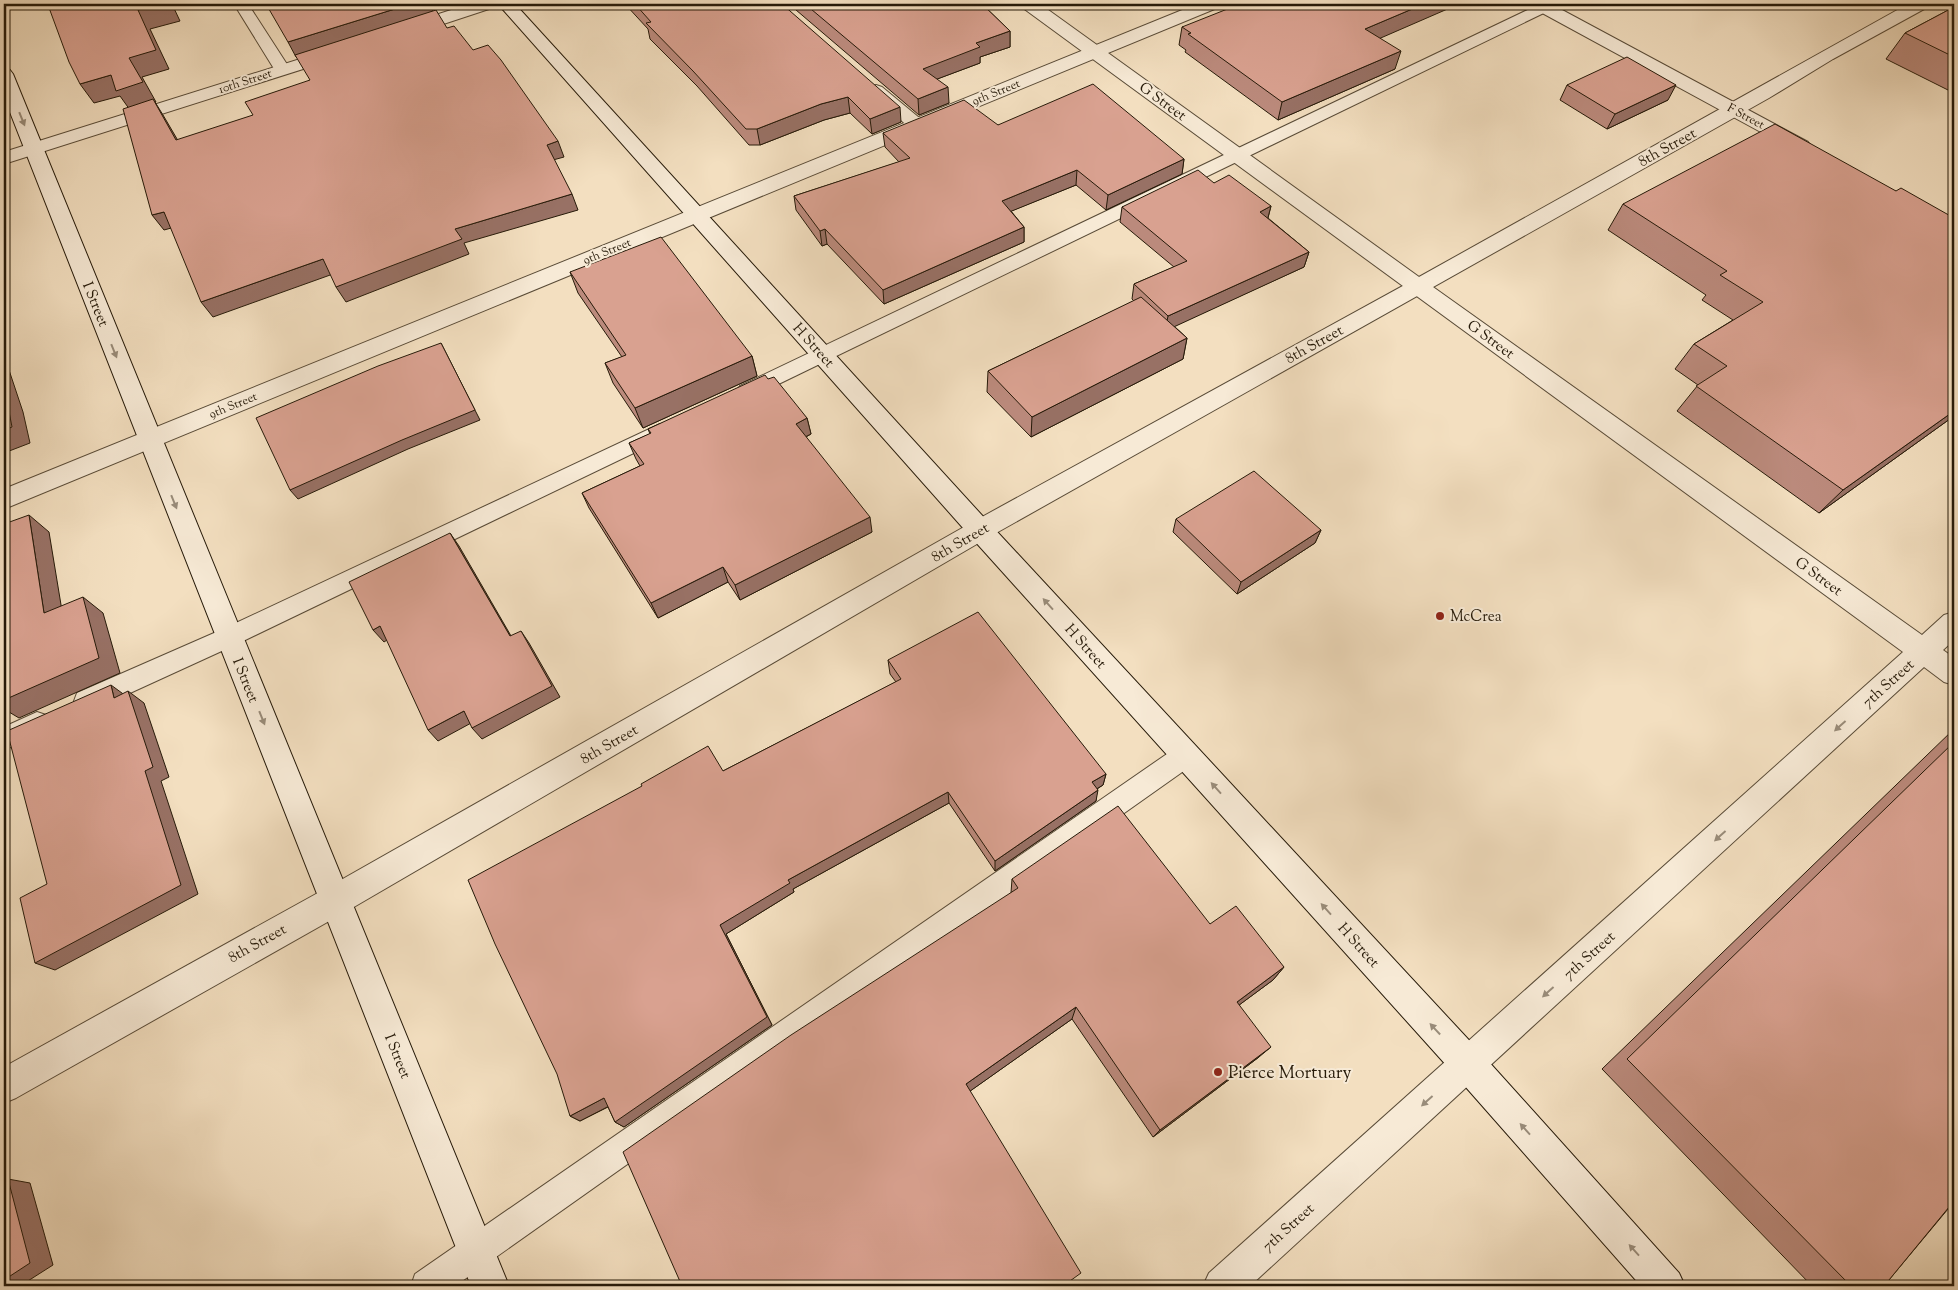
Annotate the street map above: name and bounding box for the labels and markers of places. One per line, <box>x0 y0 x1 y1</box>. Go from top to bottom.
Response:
place label: McCrea <box>1450 607 1502 628</box>
marker: McCrea <box>1434 610 1446 622</box>
place label: Pierce Mortuary <box>1228 1061 1352 1087</box>
marker: Pierce Mortuary <box>1212 1066 1224 1078</box>

